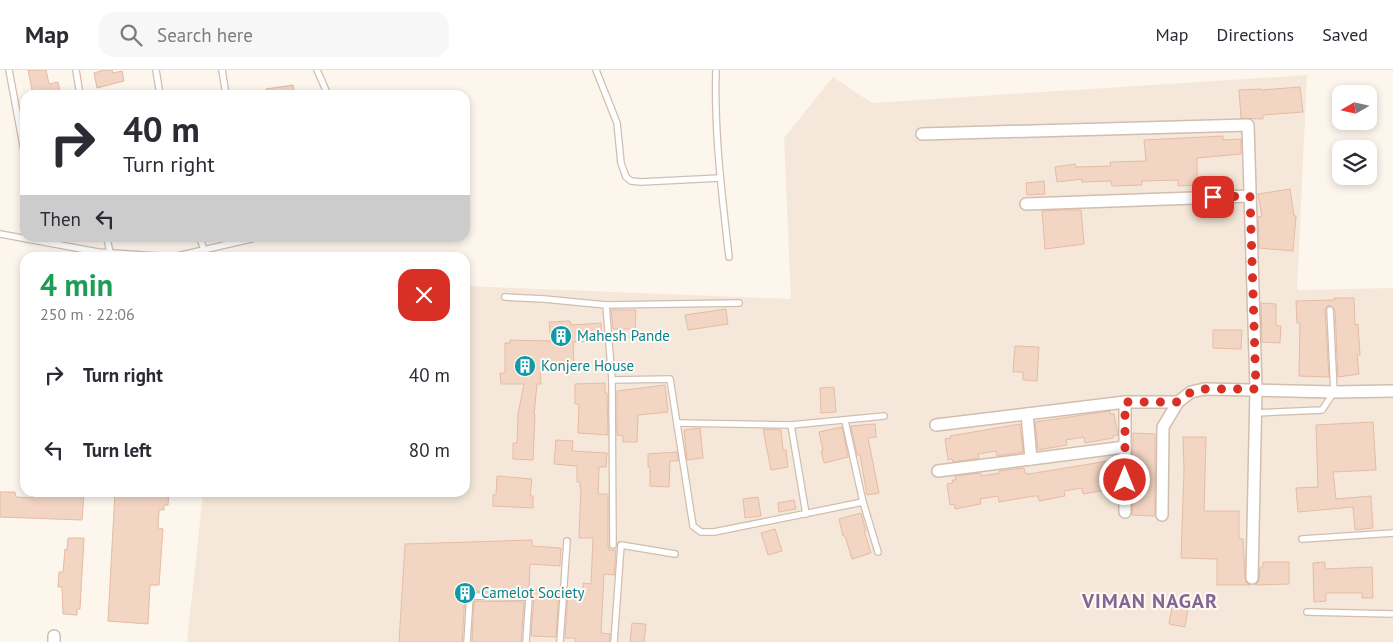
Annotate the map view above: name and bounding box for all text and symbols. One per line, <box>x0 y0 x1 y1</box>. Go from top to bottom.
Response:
search box <box>99 12 449 57</box>
text: Map <box>25 19 69 50</box>
icon: search <box>117 21 145 49</box>
text: Search here <box>157 23 253 47</box>
text: Map <box>1156 23 1188 46</box>
text: Directions <box>1216 23 1294 46</box>
text: Saved <box>1322 23 1368 46</box>
north arrow <box>1332 85 1378 130</box>
map controls <box>1332 85 1377 185</box>
text: 40 m <box>123 106 200 152</box>
icon: right <box>40 110 105 175</box>
button: layers <box>1332 140 1377 185</box>
text: Turn right <box>123 150 215 178</box>
pin <box>1192 176 1234 218</box>
icon: arrive <box>1199 183 1227 211</box>
icon: left <box>91 205 119 233</box>
text: Then <box>40 207 81 231</box>
text: 4 min <box>40 265 113 304</box>
button: close <box>398 269 450 321</box>
text: 250 m · 22:06 <box>40 304 135 324</box>
building icon: Mahesh Pande <box>549 324 573 348</box>
place label: Mahesh Pande <box>577 326 670 345</box>
building icon: Konjere House <box>513 354 537 378</box>
place label: Konjere House <box>541 356 634 375</box>
icon: right <box>40 361 68 389</box>
text: Turn right <box>83 363 163 387</box>
text: 40 m <box>409 363 450 387</box>
icon: left <box>40 436 68 464</box>
text: Turn left <box>83 438 152 462</box>
text: 80 m <box>409 438 450 462</box>
position arrow <box>1098 453 1150 505</box>
building icon: Camelot Society <box>453 581 477 605</box>
place label: Camelot Society <box>481 583 585 602</box>
district label: VIMAN NAGAR <box>1081 588 1218 614</box>

